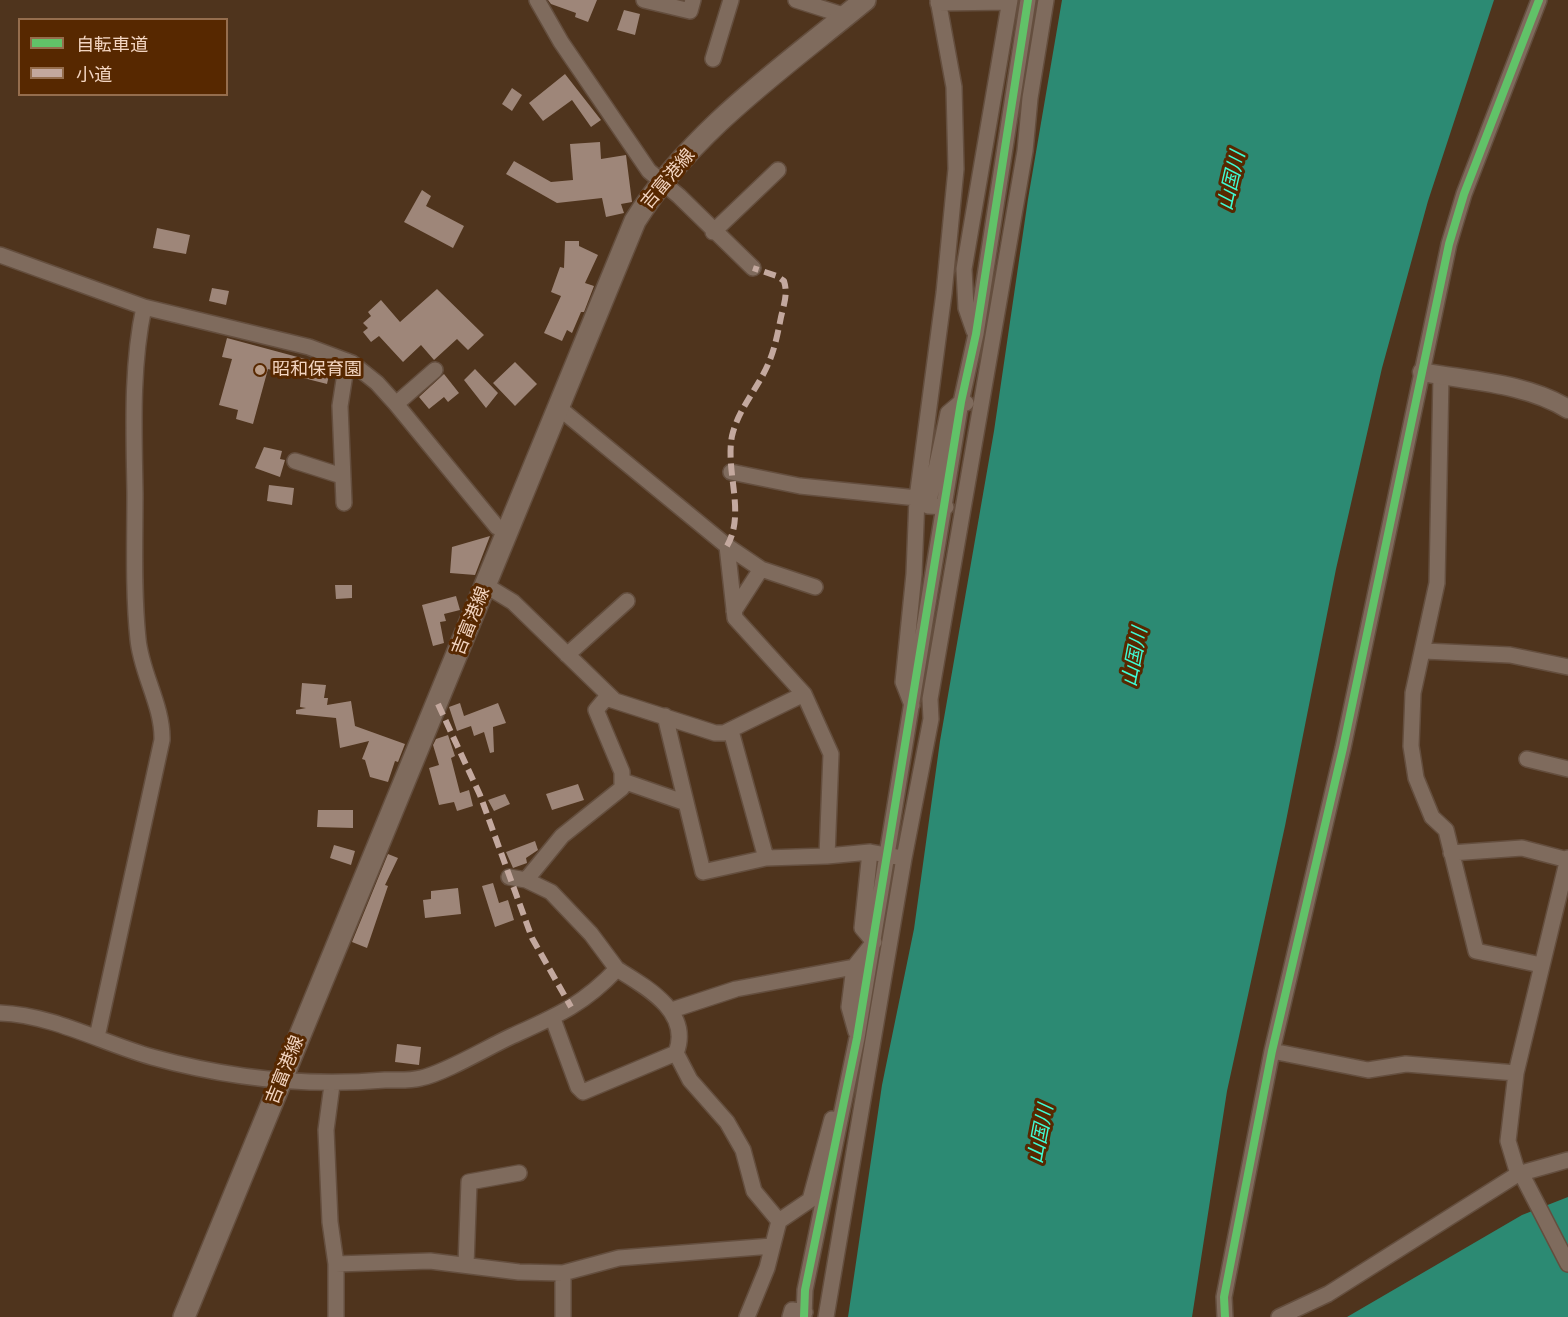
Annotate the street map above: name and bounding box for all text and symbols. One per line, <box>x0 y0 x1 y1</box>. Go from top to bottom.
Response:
legend <box>18 18 228 96</box>
text: 自転車道 <box>76 33 148 56</box>
text: 小道 <box>76 63 112 86</box>
street label: 吉富港線 <box>637 144 699 214</box>
water label: 山国川 <box>1214 149 1250 213</box>
place label: 昭和保育園 <box>272 359 362 381</box>
marker: 昭和保育園 <box>253 363 267 377</box>
street label: 吉富港線 <box>448 584 494 658</box>
water label: 山国川 <box>1117 625 1153 689</box>
street label: 吉富港線 <box>262 1033 308 1107</box>
water label: 山国川 <box>1023 1102 1059 1166</box>

